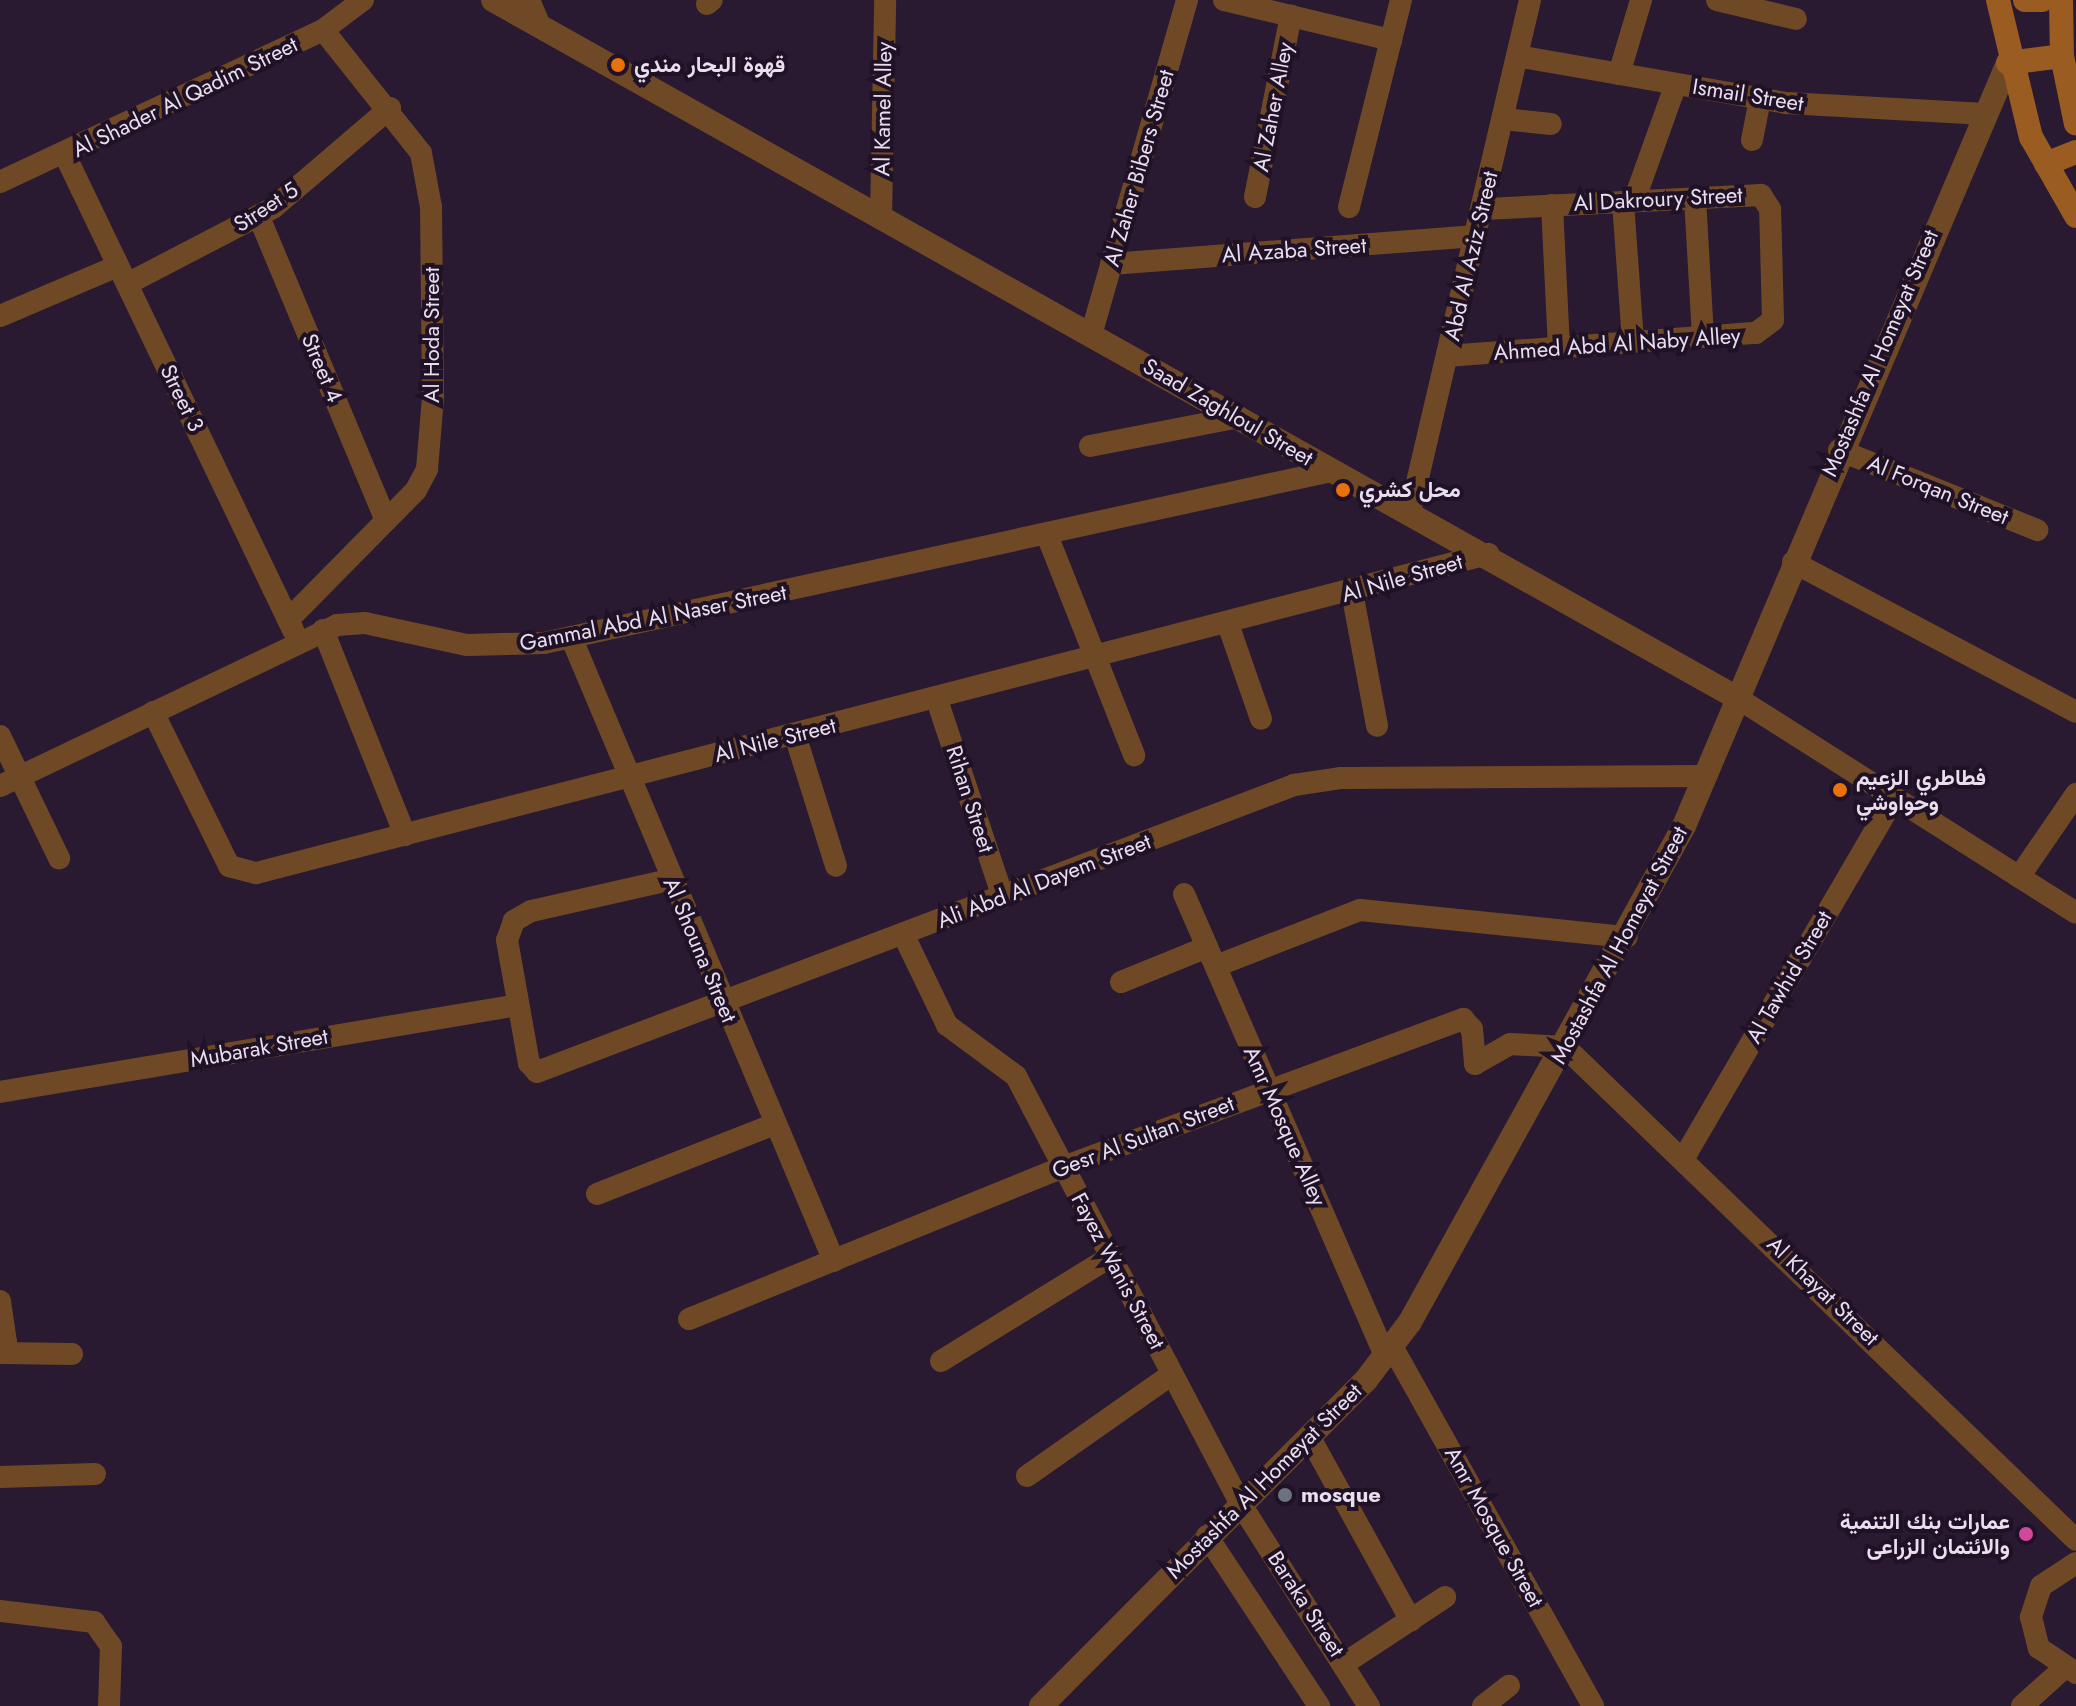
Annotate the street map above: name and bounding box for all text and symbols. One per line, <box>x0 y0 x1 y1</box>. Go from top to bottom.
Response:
street label: Al Shader Al Qadim Street <box>68 31 302 163</box>
street label: Al Zaher Alley <box>1248 40 1298 174</box>
street label: Al Kamel Alley <box>869 41 897 177</box>
place label: قهوة البحار مندي <box>634 52 785 78</box>
marker: قهوة البحار مندي <box>609 56 627 74</box>
street label: Al Zaher Bibers Street <box>1098 67 1180 269</box>
street label: Ismail Street <box>1691 73 1805 117</box>
street label: Abd Al Aziz Street <box>1439 169 1503 343</box>
street label: Street 5 <box>229 176 303 238</box>
street label: Al Dakroury Street <box>1573 181 1743 217</box>
street label: Mostashfa Al Homeyat Street <box>1816 226 1944 480</box>
street label: Al Azaba Street <box>1221 232 1367 268</box>
street label: Al Hoda Street <box>419 267 445 403</box>
street label: Ahmed Abd Al Naby Alley <box>1493 322 1741 366</box>
street label: Street 4 <box>296 330 348 406</box>
street label: Saad Zaghloul Street <box>1138 353 1318 471</box>
street label: Street 3 <box>155 360 209 436</box>
street label: Al Forqan Street <box>1864 450 2012 530</box>
place label: محل كشري <box>1359 477 1461 503</box>
marker: محل كشري <box>1334 481 1352 499</box>
street label: Al Nile Street <box>1339 548 1465 608</box>
street label: Gammal Abd Al Naser Street <box>517 579 789 657</box>
street label: Al Nile Street <box>711 712 839 768</box>
street label: Rihan Street <box>940 742 1000 856</box>
place label: فطاطري الزعيم وحواوشي <box>1856 764 1986 816</box>
marker: فطاطري الزعيم وحواوشي <box>1831 781 1849 799</box>
street label: Mostashfa Al Homeyat Street <box>1545 822 1693 1068</box>
street label: Ali Abd Al Dayem Street <box>933 828 1155 934</box>
street label: Al Shouna Street <box>658 874 742 1026</box>
street label: Al Tawhid Street <box>1740 906 1838 1048</box>
street label: Mubarak Street <box>188 1023 330 1073</box>
street label: Amr Mosque Alley <box>1238 1042 1332 1210</box>
street label: Gesr Al Sultan Street <box>1048 1090 1238 1184</box>
street label: Fayez Wanis Street <box>1066 1188 1170 1354</box>
street label: Al Khayat Street <box>1762 1231 1884 1351</box>
street label: Mostashfa Al Homeyat Street <box>1161 1378 1367 1584</box>
street label: Amr Mosque Street <box>1439 1442 1549 1612</box>
place label: mosque <box>1301 1482 1381 1508</box>
marker: mosque <box>1276 1486 1294 1504</box>
place label: عمارات بنك التنمية والائتمان الزراعى <box>1840 1508 2010 1560</box>
marker: عمارات بنك التنمية والائتمان الزراعى <box>2017 1525 2035 1543</box>
street label: Baraka Street <box>1262 1546 1350 1662</box>

